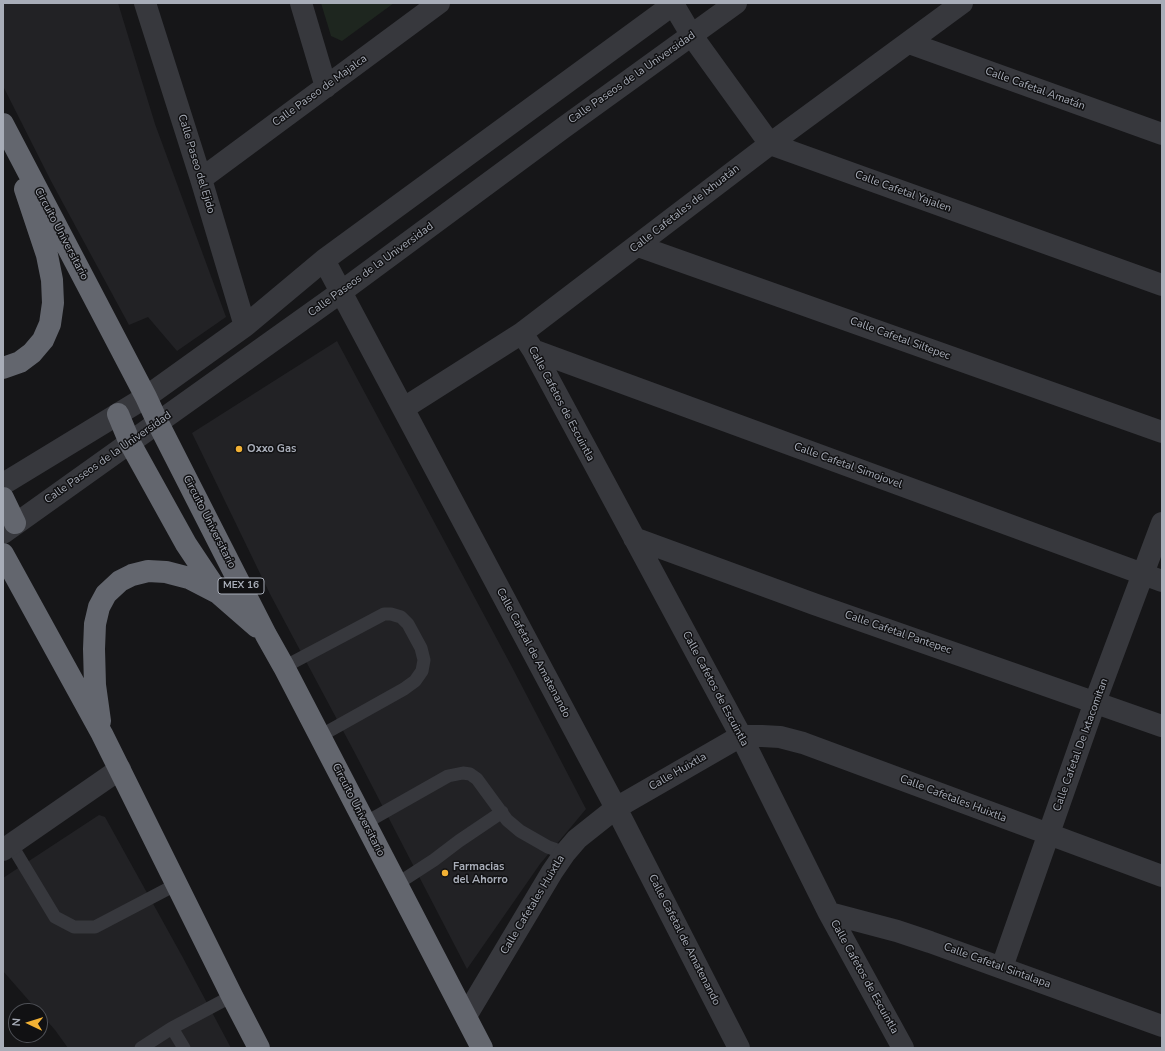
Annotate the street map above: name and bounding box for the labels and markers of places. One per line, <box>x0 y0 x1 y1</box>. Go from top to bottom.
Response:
place label: Oxxo Gas <box>247 442 296 456</box>
marker: Oxxo Gas <box>234 444 244 454</box>
place label: Farmacias del Ahorro <box>453 860 508 886</box>
marker: Farmacias del Ahorro <box>440 868 450 878</box>

